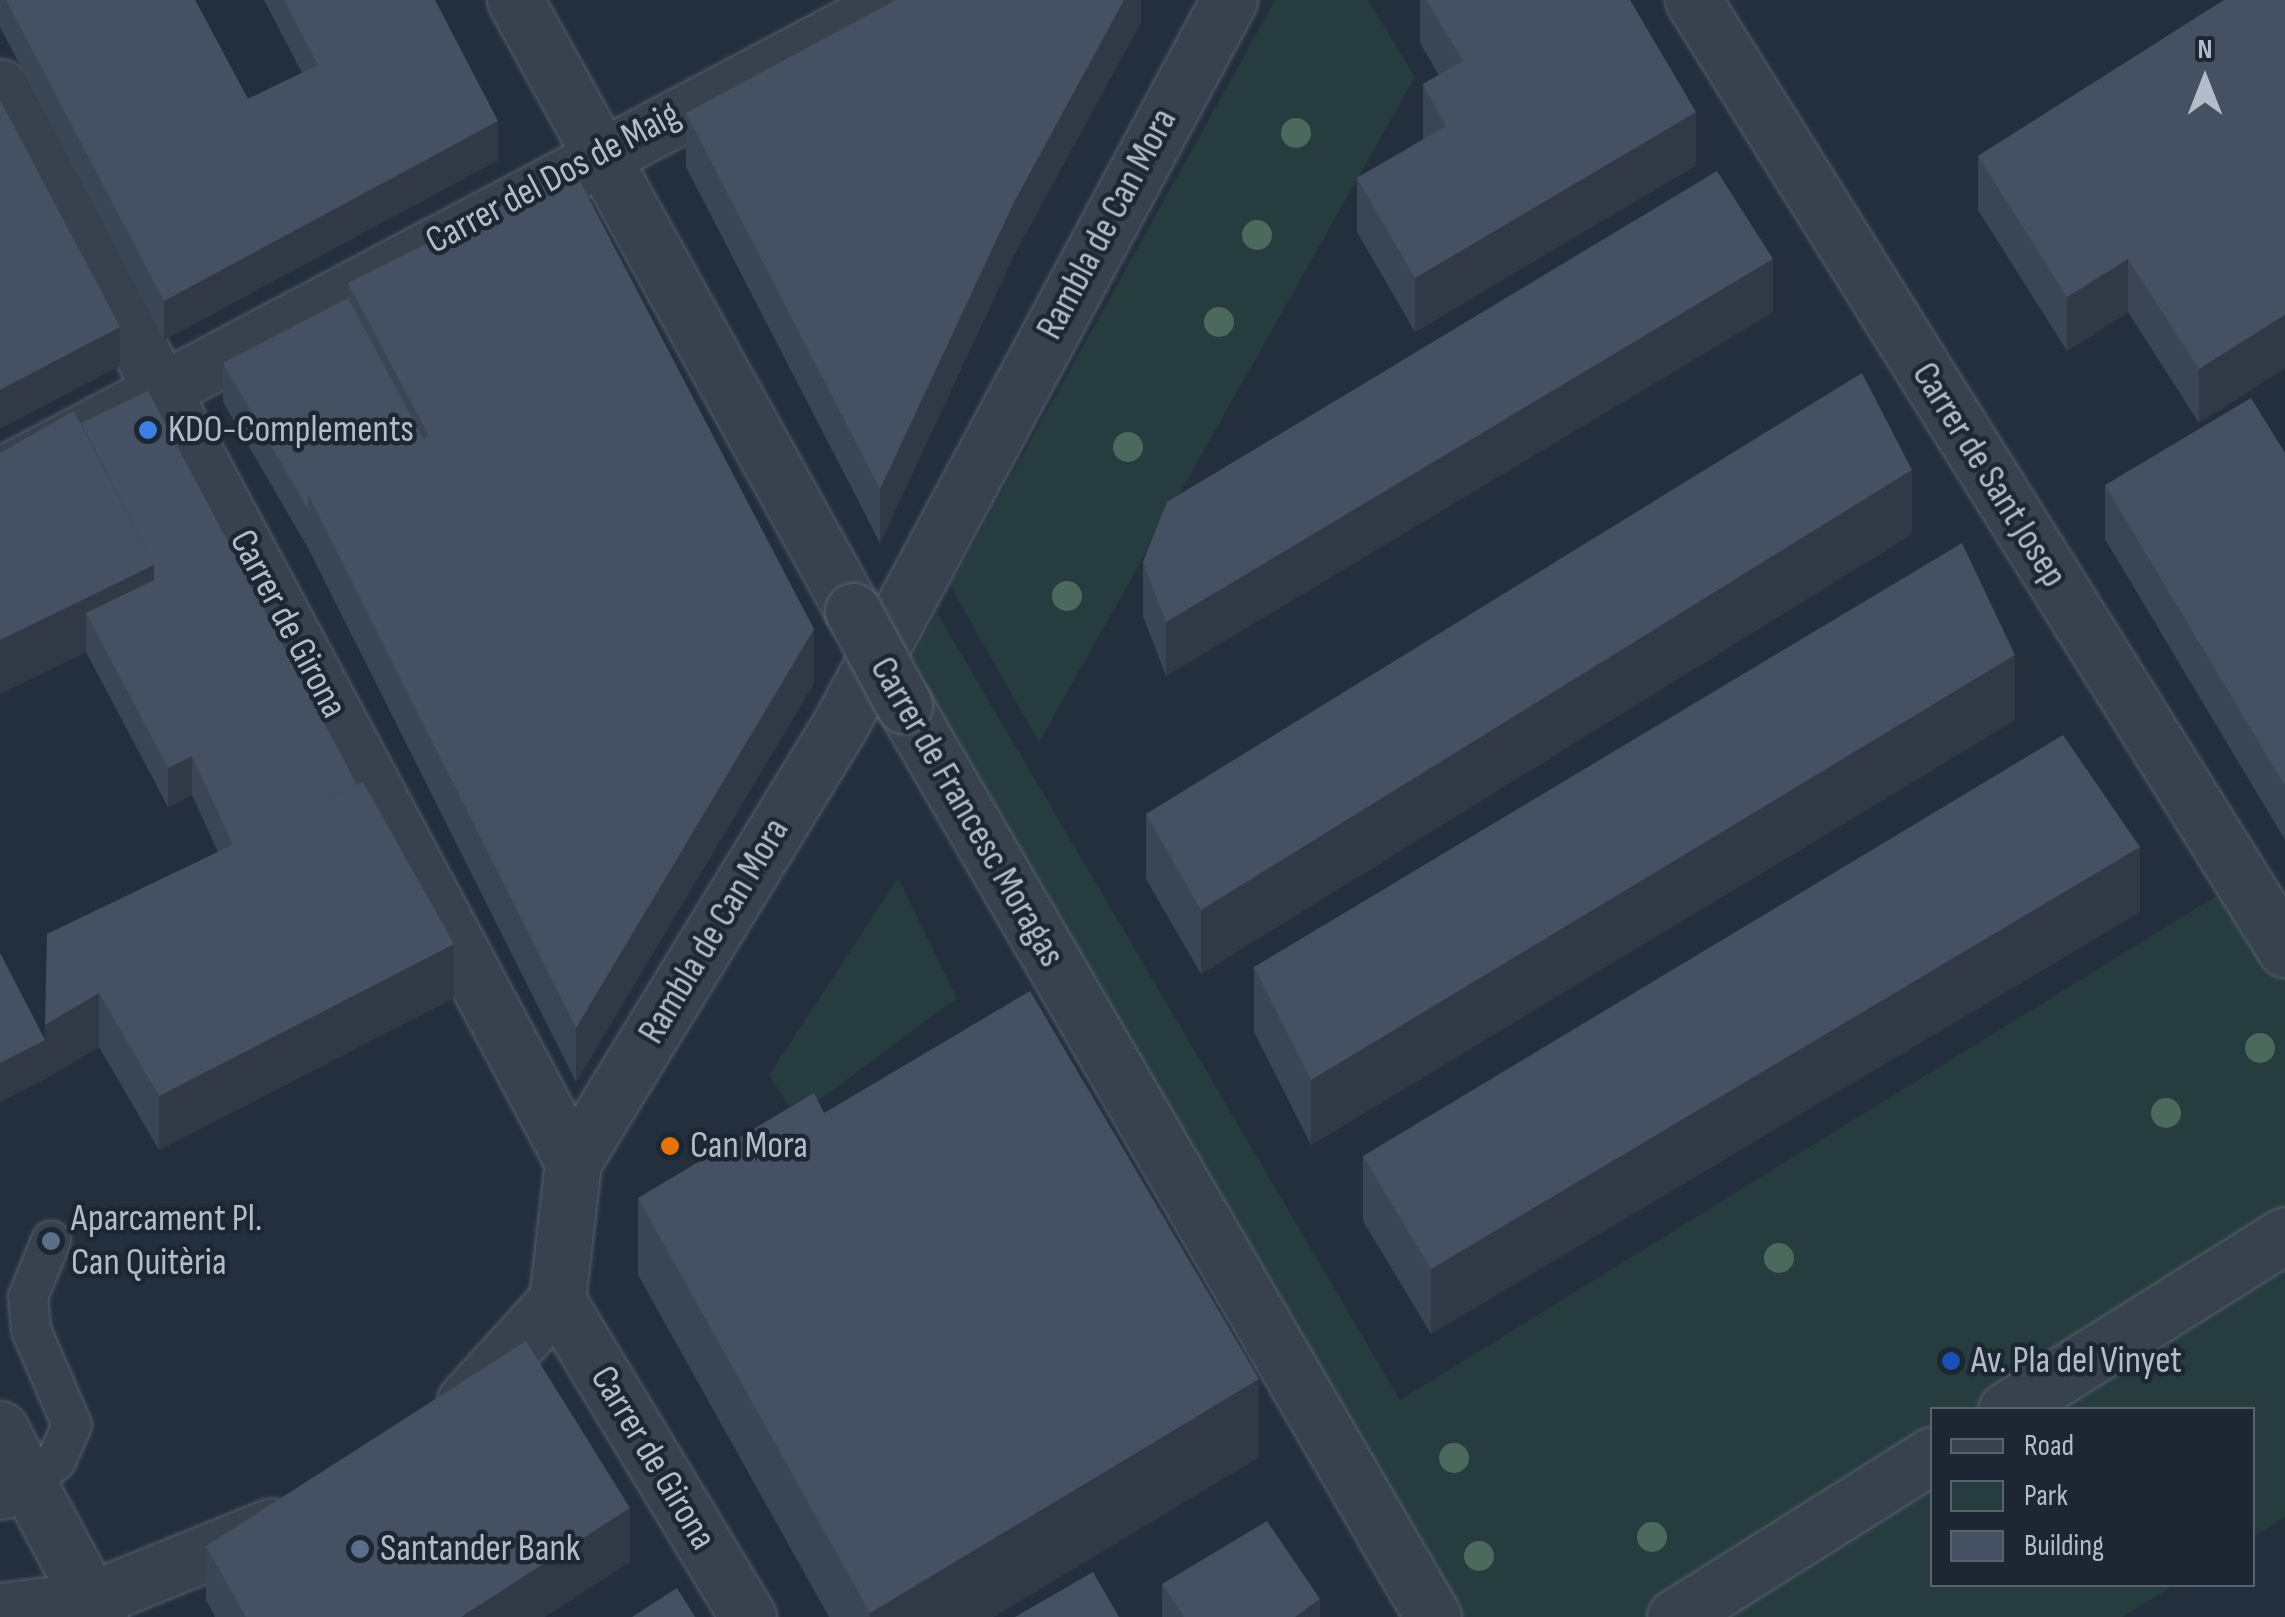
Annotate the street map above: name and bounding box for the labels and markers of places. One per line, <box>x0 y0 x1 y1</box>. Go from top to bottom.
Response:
place label: KDO-Complements <box>168 407 414 453</box>
marker: KDO-Complements <box>137 419 159 441</box>
place label: Can Mora <box>690 1123 808 1169</box>
marker: Can Mora <box>659 1135 681 1157</box>
place label: Aparcament Pl. Can Quitèria <box>71 1196 262 1286</box>
marker: Aparcament Pl. Can Quitèria <box>40 1230 62 1252</box>
place label: Av. Pla del Vinyet <box>1971 1338 2182 1384</box>
marker: Av. Pla del Vinyet <box>1940 1350 1962 1372</box>
place label: Santander Bank <box>380 1526 580 1572</box>
marker: Santander Bank <box>349 1538 371 1560</box>

